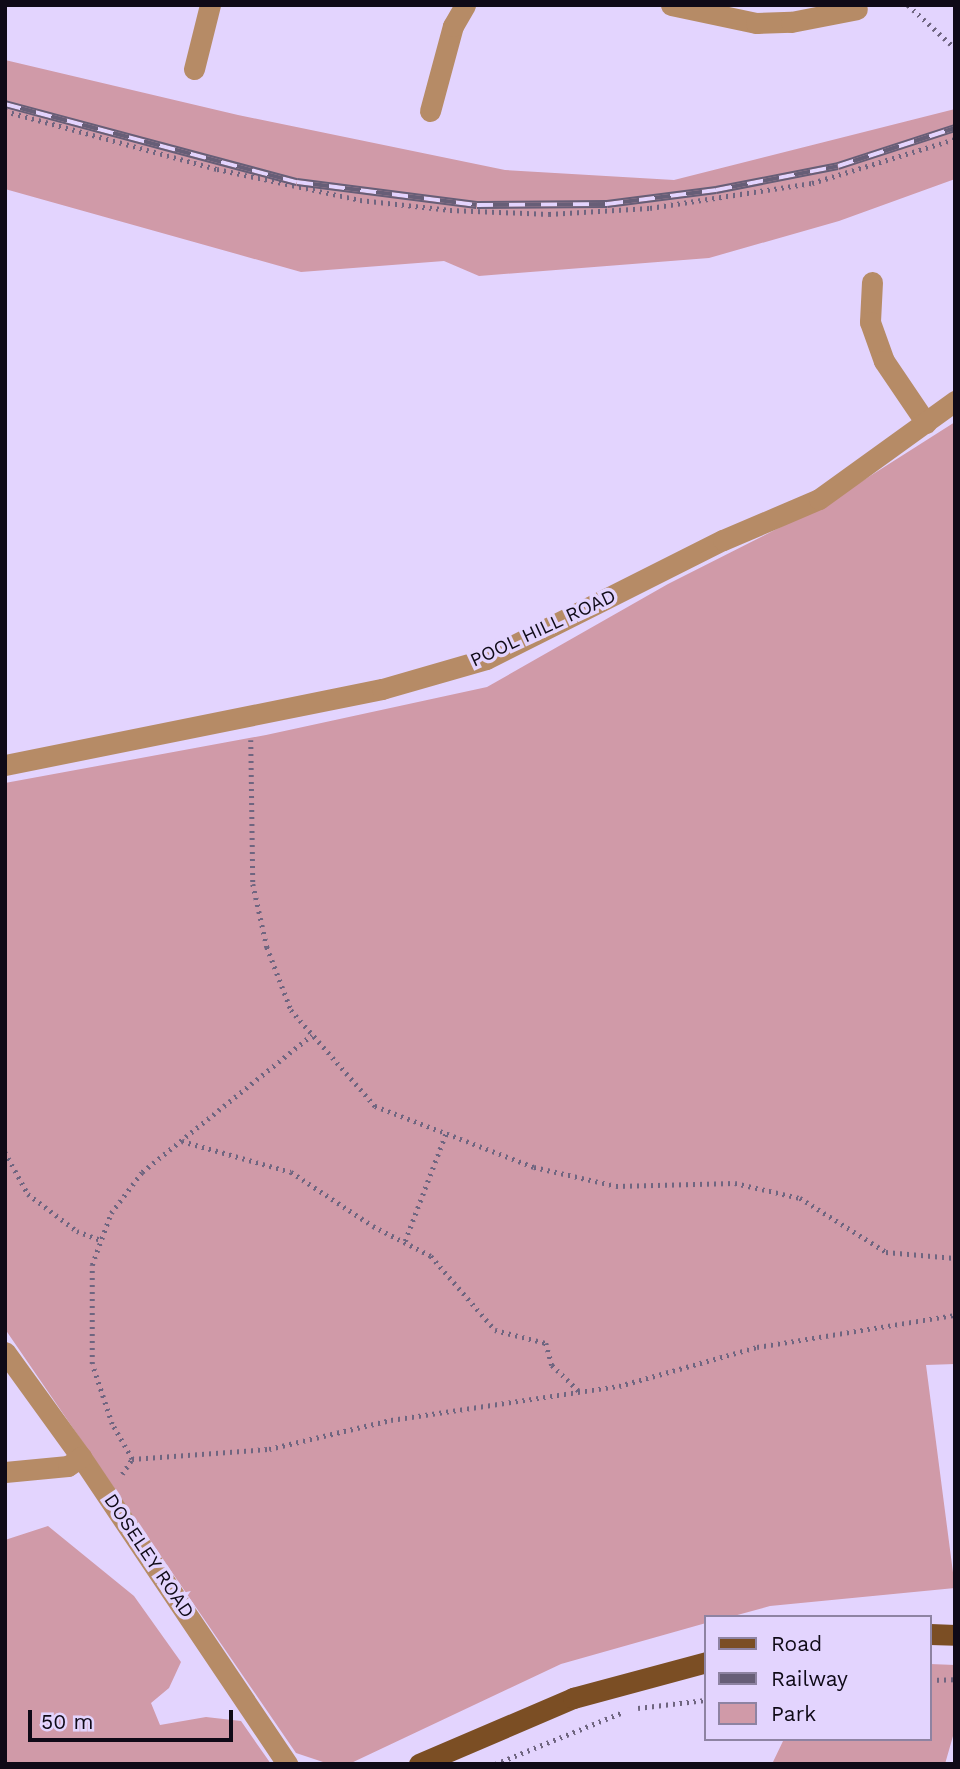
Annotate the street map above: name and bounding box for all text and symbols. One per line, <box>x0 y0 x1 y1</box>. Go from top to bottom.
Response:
street label: POOL HILL ROAD <box>466 584 620 672</box>
street label: DOSELEY ROAD <box>99 1489 199 1623</box>
legend <box>704 1615 932 1741</box>
text: Road <box>771 1631 822 1656</box>
text: Railway <box>771 1666 848 1691</box>
scale bar <box>32 1696 236 1740</box>
text: Park <box>771 1701 816 1726</box>
text: 50 m <box>41 1709 93 1734</box>

